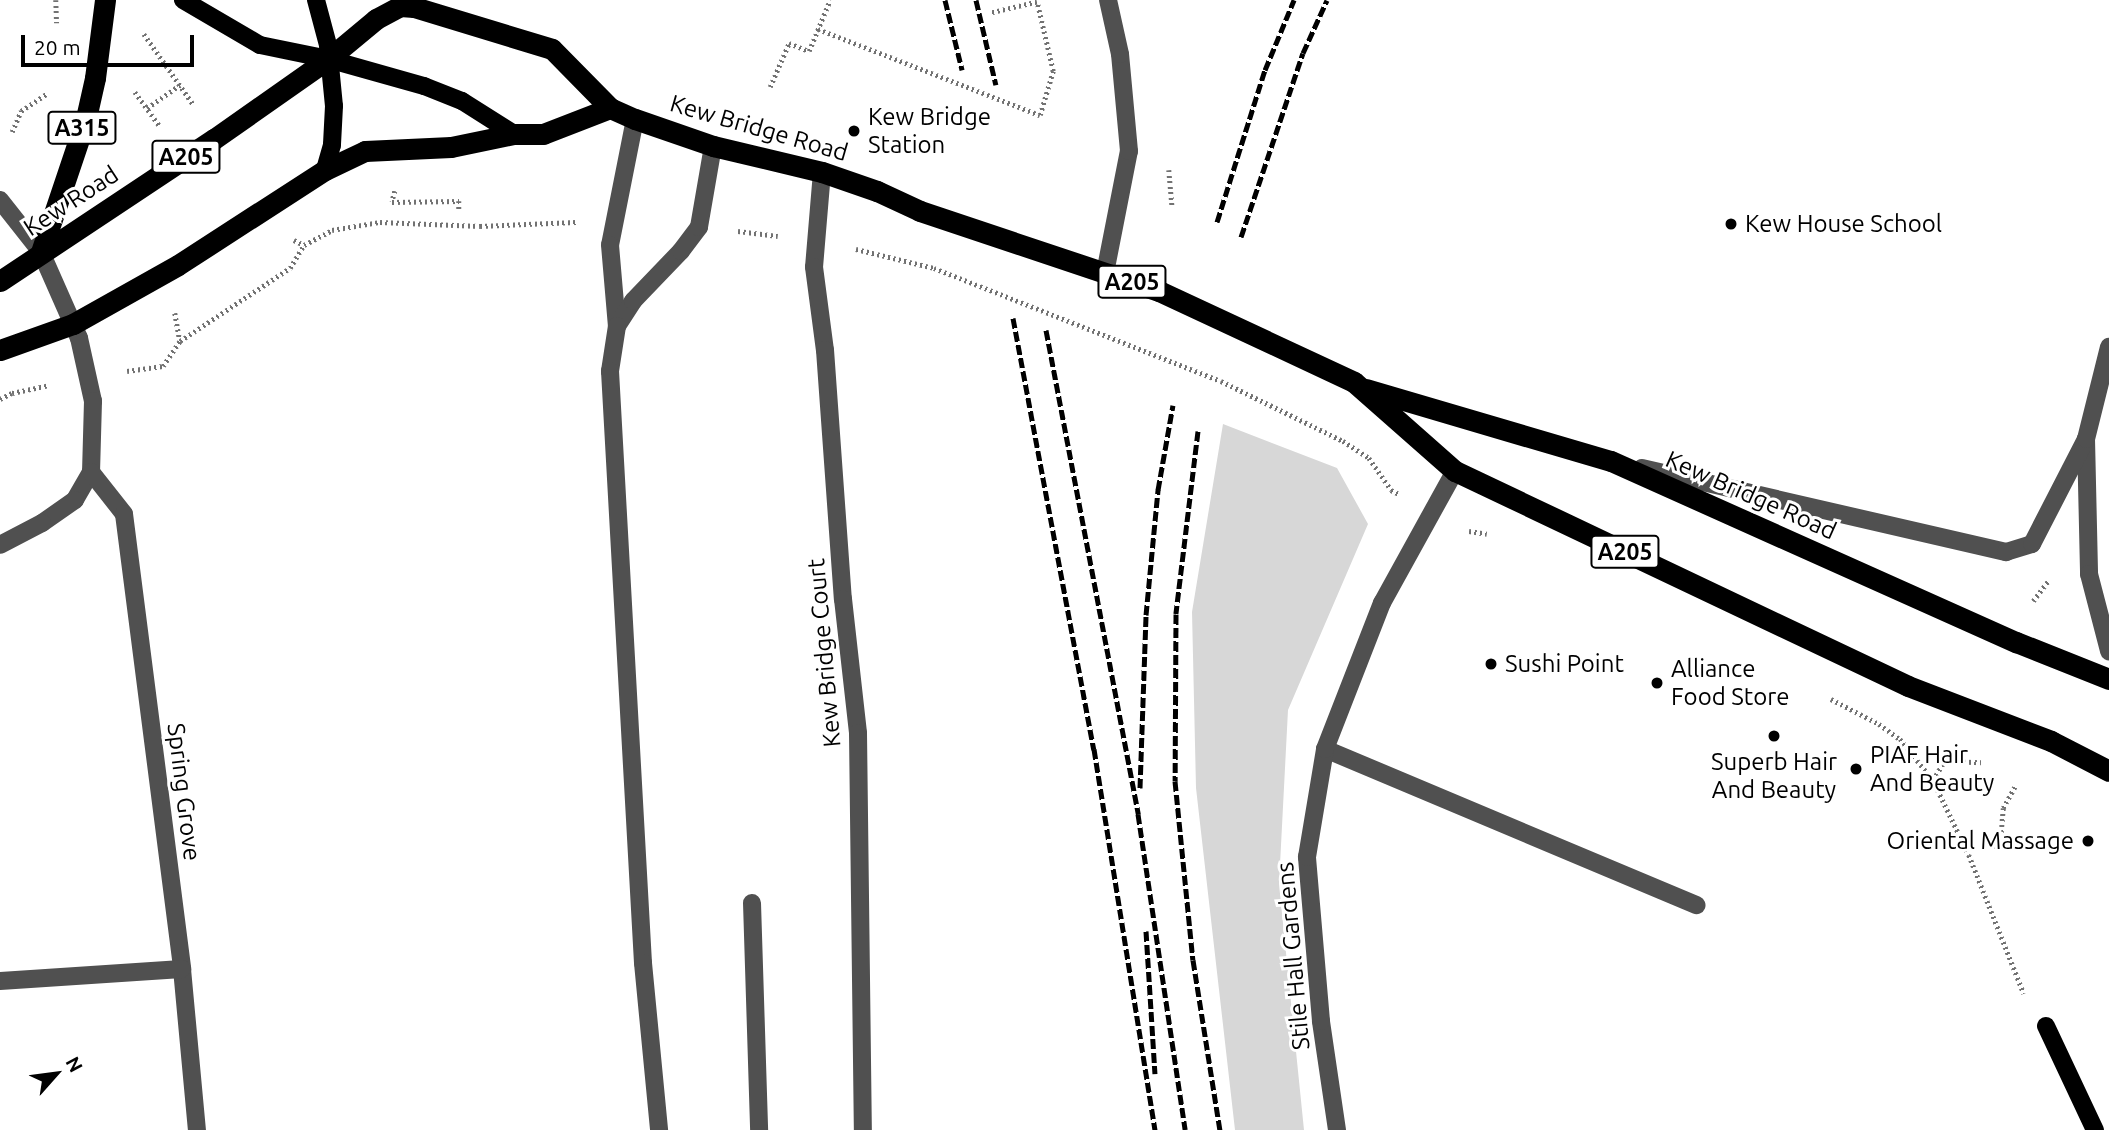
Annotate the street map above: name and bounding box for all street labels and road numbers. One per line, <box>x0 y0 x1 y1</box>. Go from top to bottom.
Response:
street label: Kew Bridge Road <box>667 89 851 167</box>
road number: A315 <box>47 108 117 148</box>
road number: A205 <box>151 138 221 176</box>
street label: Kew Road <box>18 160 124 242</box>
road number: A205 <box>1097 262 1167 302</box>
street label: Kew Bridge Road <box>1661 444 1841 546</box>
road number: A205 <box>1590 532 1660 572</box>
street label: Kew Bridge Court <box>801 557 847 749</box>
street label: Spring Grove <box>161 722 207 862</box>
street label: Stile Hall Gardens <box>1270 861 1316 1051</box>

